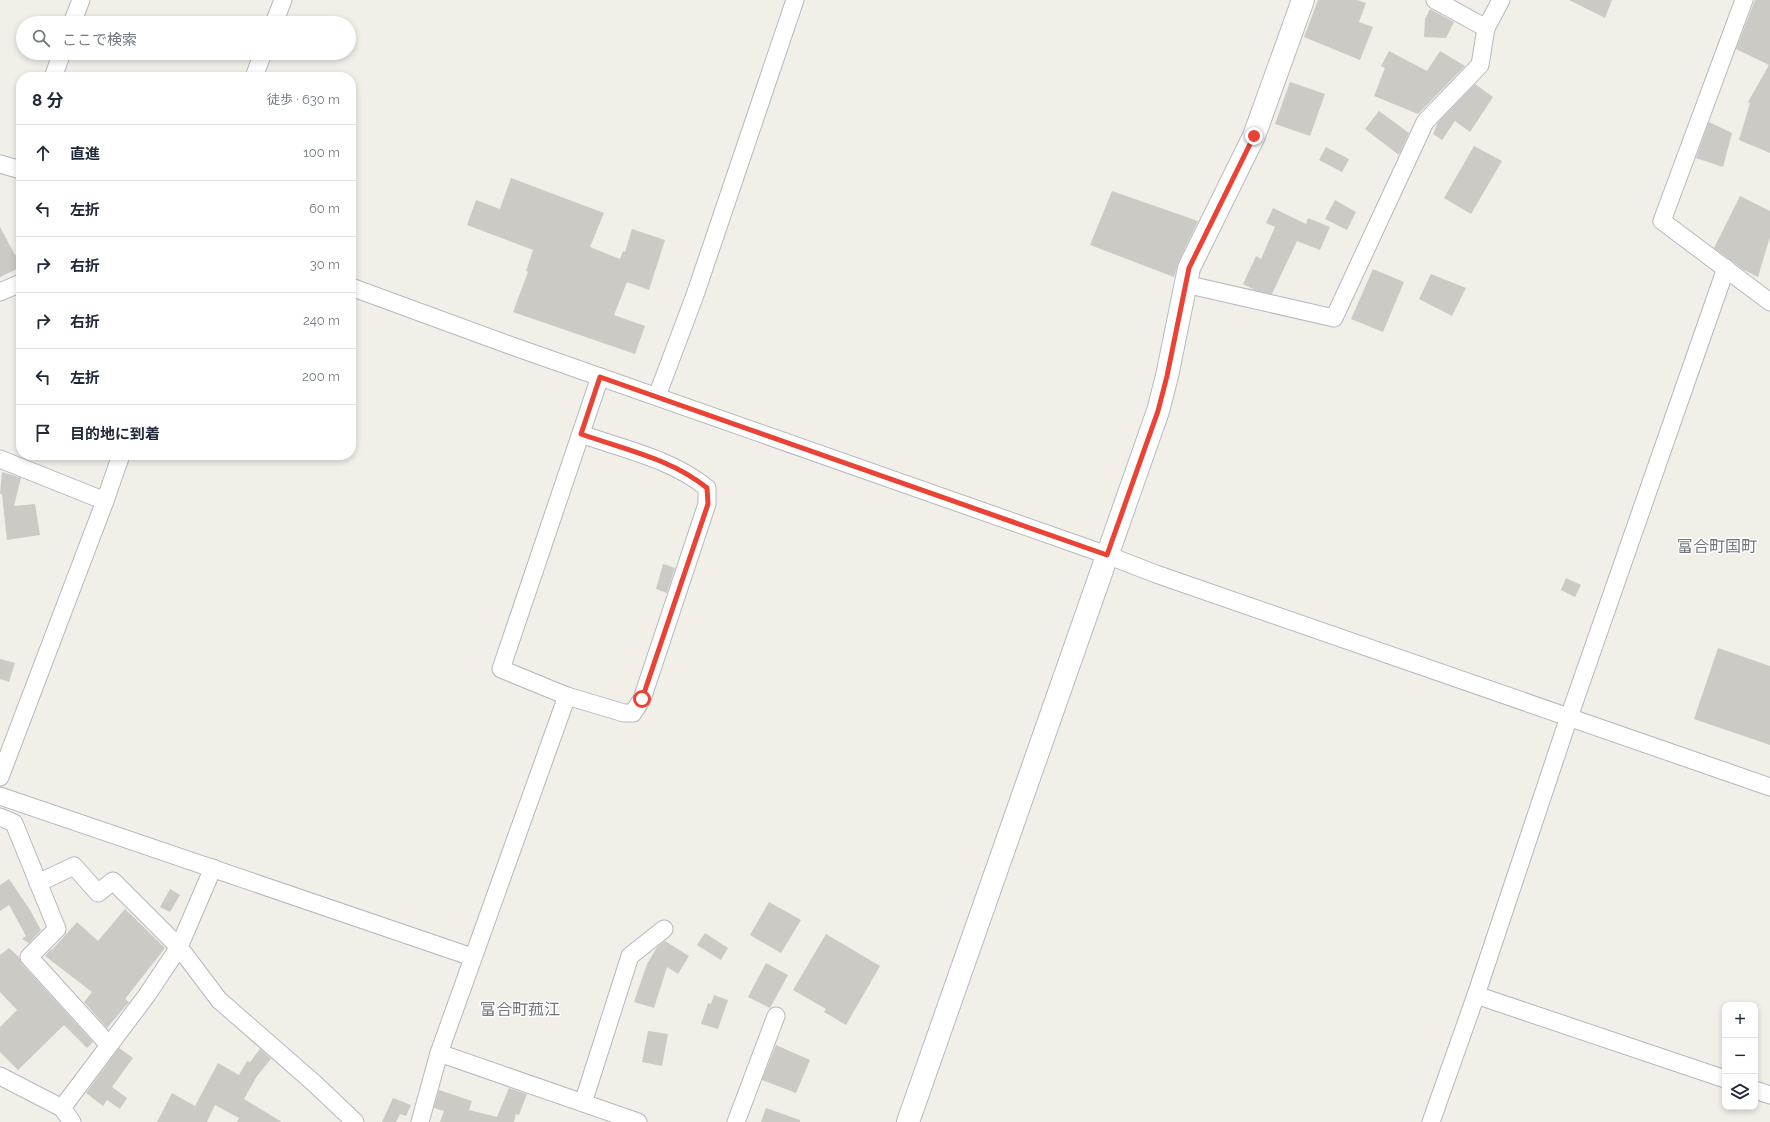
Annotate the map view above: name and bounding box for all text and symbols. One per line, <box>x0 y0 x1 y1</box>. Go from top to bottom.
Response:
search box <box>16 16 356 60</box>
icon: search <box>30 27 52 49</box>
text: ここで検索 <box>62 31 137 49</box>
text: 8 分 <box>32 90 63 110</box>
text: 徒歩 · 630 m <box>267 92 340 107</box>
route end <box>1245 127 1263 145</box>
icon: ahead <box>32 142 54 164</box>
text: 直進 <box>70 145 100 163</box>
text: 100 m <box>303 145 340 160</box>
icon: left <box>32 198 54 220</box>
text: 左折 <box>70 201 100 219</box>
text: 60 m <box>309 201 340 216</box>
icon: right <box>32 254 54 276</box>
text: 右折 <box>70 257 100 275</box>
text: 30 m <box>310 257 340 272</box>
icon: right <box>32 310 54 332</box>
text: 右折 <box>70 313 100 331</box>
text: 240 m <box>303 313 340 328</box>
icon: left <box>32 366 54 388</box>
text: 左折 <box>70 369 100 387</box>
text: 200 m <box>302 369 340 384</box>
icon: arrive <box>32 422 54 444</box>
text: 目的地に到着 <box>70 425 160 443</box>
district label: 富合町国町 <box>1677 537 1757 556</box>
route start <box>633 690 651 708</box>
district label: 富合町菰江 <box>480 1000 560 1019</box>
map controls <box>1722 1002 1758 1110</box>
button: + <box>1722 1002 1758 1038</box>
button: − <box>1722 1038 1758 1074</box>
button: layers <box>1722 1074 1758 1110</box>

